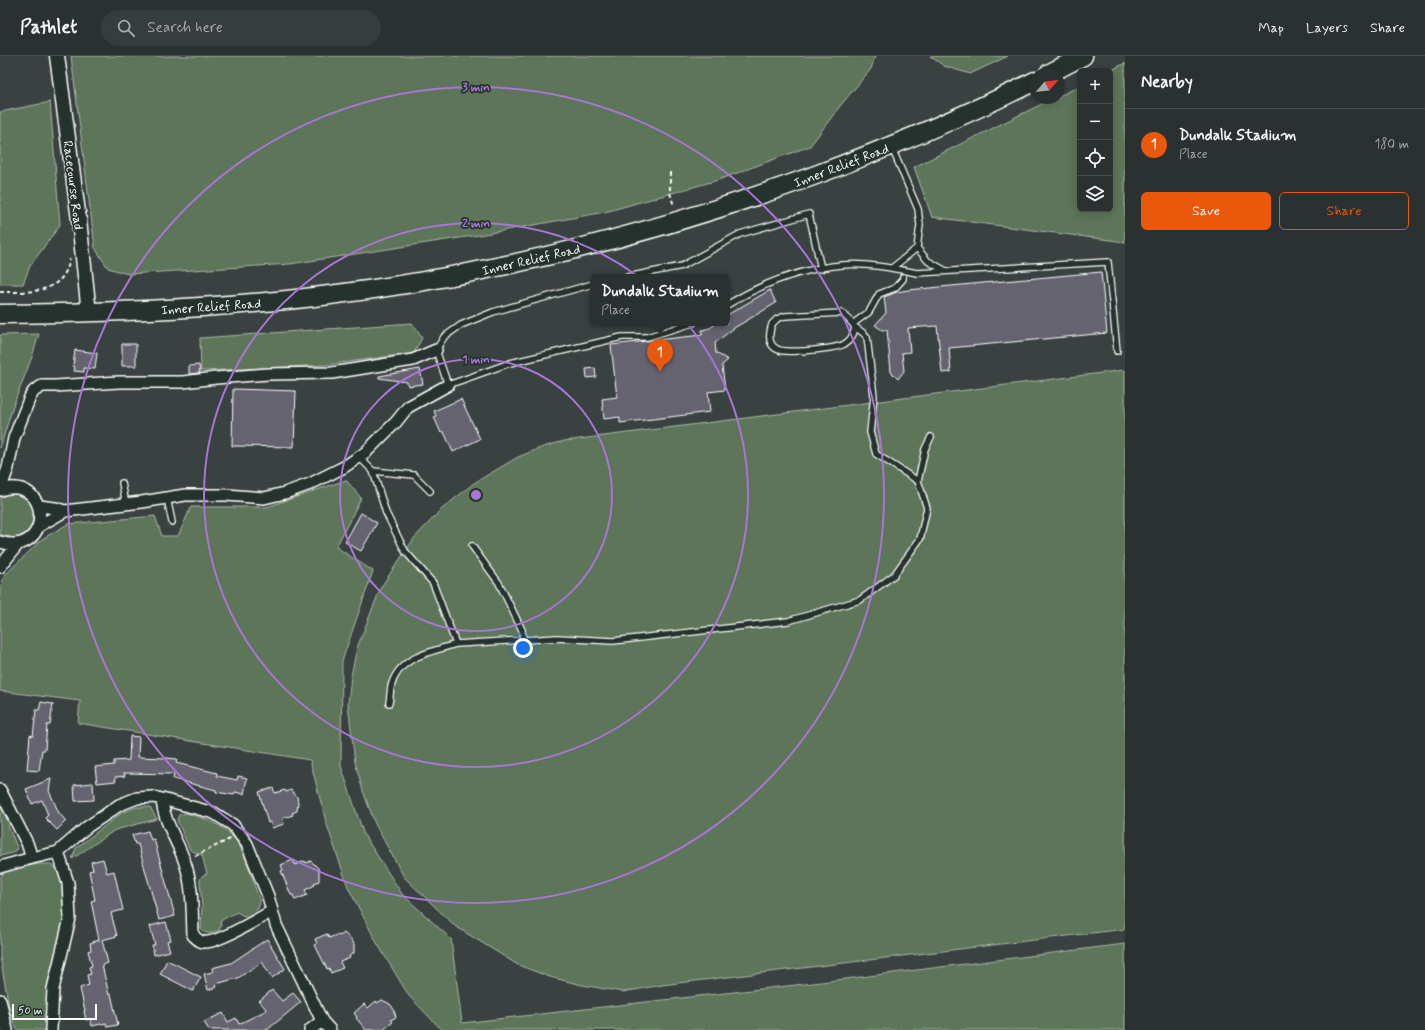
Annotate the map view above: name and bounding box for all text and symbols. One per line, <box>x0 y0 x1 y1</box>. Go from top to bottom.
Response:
search box <box>101 10 381 46</box>
text: Pathlet <box>20 15 77 40</box>
icon: search <box>115 17 137 39</box>
text: Search here <box>147 18 223 38</box>
text: Map <box>1258 19 1284 37</box>
text: Layers <box>1306 19 1348 37</box>
text: Share <box>1370 19 1405 37</box>
north arrow <box>1029 68 1065 104</box>
map controls <box>1077 68 1113 212</box>
button: + <box>1077 68 1113 104</box>
text: Nearby <box>1141 71 1193 93</box>
text: 3 min <box>462 80 490 96</box>
button: − <box>1077 104 1113 140</box>
text: Dundalk Stadium <box>1179 126 1297 146</box>
text: 1 <box>1151 136 1157 153</box>
text: 180 m <box>1374 136 1409 153</box>
street label: Racecourse Road <box>59 140 86 231</box>
button: locate <box>1077 140 1113 176</box>
street label: Inner Relief Road <box>792 141 891 192</box>
text: Place <box>1179 146 1208 163</box>
button: layers <box>1077 176 1113 212</box>
button: Save <box>1141 192 1271 230</box>
button: Share <box>1279 192 1409 230</box>
text: 2 min <box>462 216 490 232</box>
street label: Inner Relief Road <box>481 241 582 280</box>
popup <box>590 274 730 326</box>
text: Dundalk Stadium <box>601 282 719 302</box>
street label: Inner Relief Road <box>161 296 262 319</box>
text: Place <box>601 302 630 319</box>
pin: 1 <box>647 339 673 372</box>
text: 1 min <box>462 352 490 368</box>
centre of rings <box>469 488 483 502</box>
your location <box>513 638 533 658</box>
scale bar <box>12 1002 97 1021</box>
text: 50 m <box>18 1004 43 1018</box>

